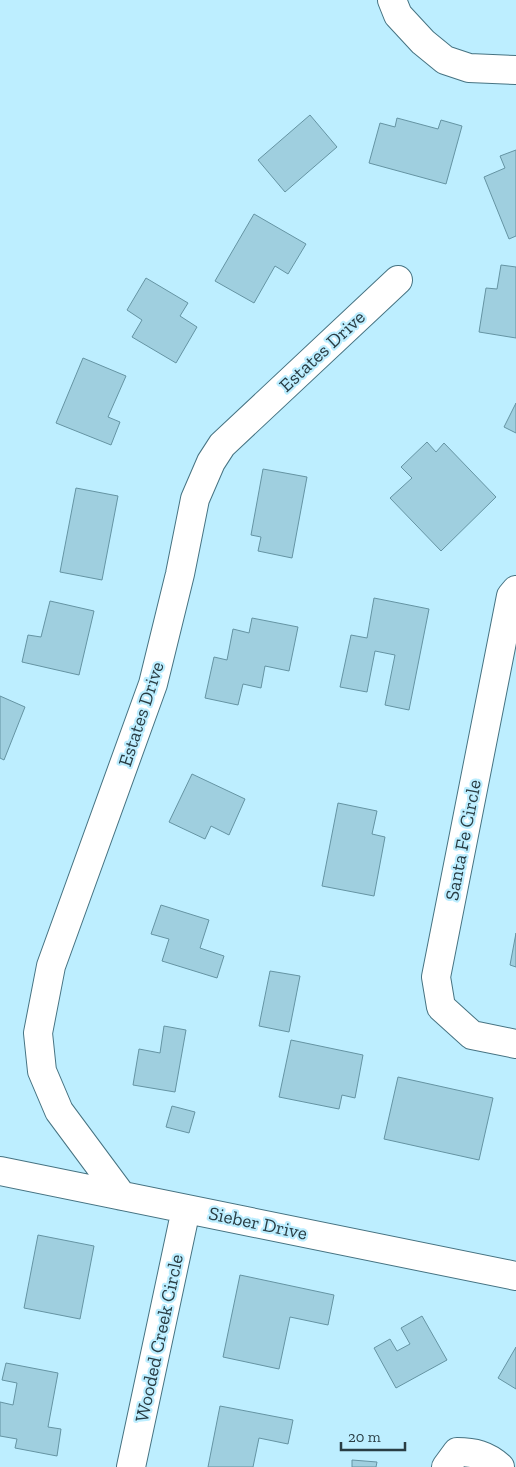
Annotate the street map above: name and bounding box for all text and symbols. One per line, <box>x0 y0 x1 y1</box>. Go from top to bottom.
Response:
street label: Estates Drive <box>274 305 370 397</box>
street label: Estates Drive <box>113 659 169 769</box>
street label: Santa Fe Circle <box>440 778 486 902</box>
street label: Sieber Drive <box>207 1201 309 1245</box>
street label: Wooded Creek Circle <box>130 1252 188 1424</box>
scale bar <box>341 1420 405 1452</box>
text: 20 m <box>348 1428 381 1446</box>

